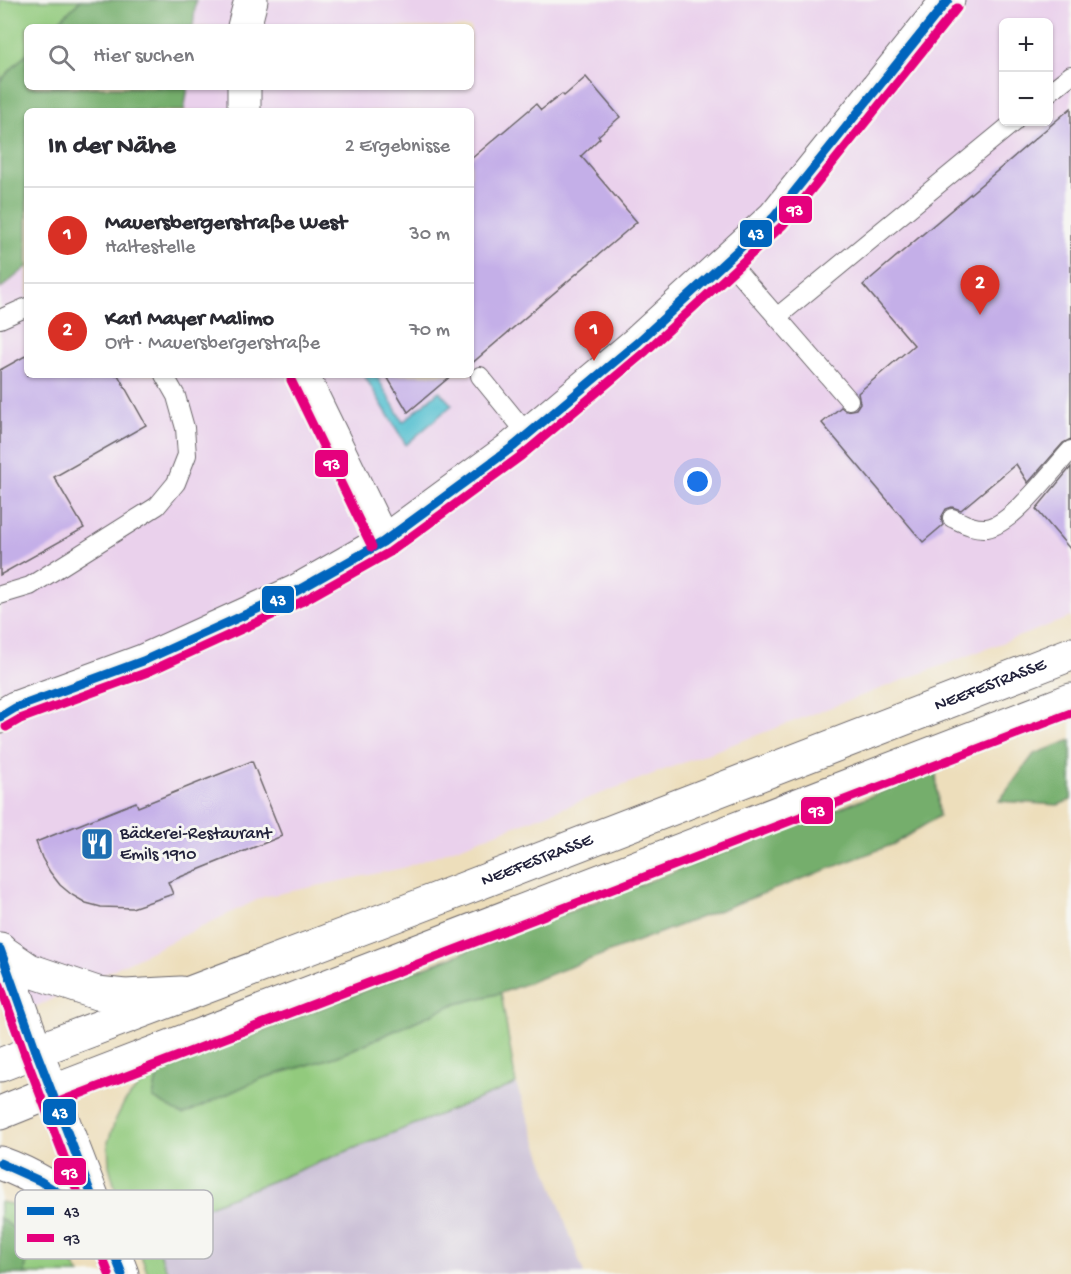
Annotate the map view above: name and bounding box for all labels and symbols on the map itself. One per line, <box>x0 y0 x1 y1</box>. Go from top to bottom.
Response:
line badge: 93 <box>778 195 813 224</box>
text: 93 <box>786 203 803 222</box>
line badge: 43 <box>739 219 773 248</box>
text: 43 <box>747 227 764 246</box>
pin: 2 <box>960 266 1000 315</box>
pin: 1 <box>574 312 614 361</box>
line badge: 93 <box>314 449 349 478</box>
text: 93 <box>323 457 340 476</box>
your location <box>683 467 712 496</box>
line badge: 43 <box>261 585 295 614</box>
text: 43 <box>269 593 286 612</box>
street label: NEEFESTRASSE <box>931 654 1050 716</box>
line badge: 93 <box>800 796 834 825</box>
text: 93 <box>808 804 825 823</box>
place label: Bäckerei-Restaurant Emils 1910 <box>119 824 273 866</box>
restaurant icon: Bäckerei-Restaurant Emils 1910 <box>79 826 115 862</box>
street label: NEEFESTRASSE <box>478 829 597 892</box>
line badge: 43 <box>42 1098 77 1126</box>
text: 43 <box>51 1106 68 1125</box>
line badge: 93 <box>53 1157 87 1186</box>
text: 93 <box>61 1166 78 1185</box>
legend <box>15 1190 213 1259</box>
text: 43 <box>64 1205 80 1224</box>
text: 93 <box>63 1232 80 1251</box>

